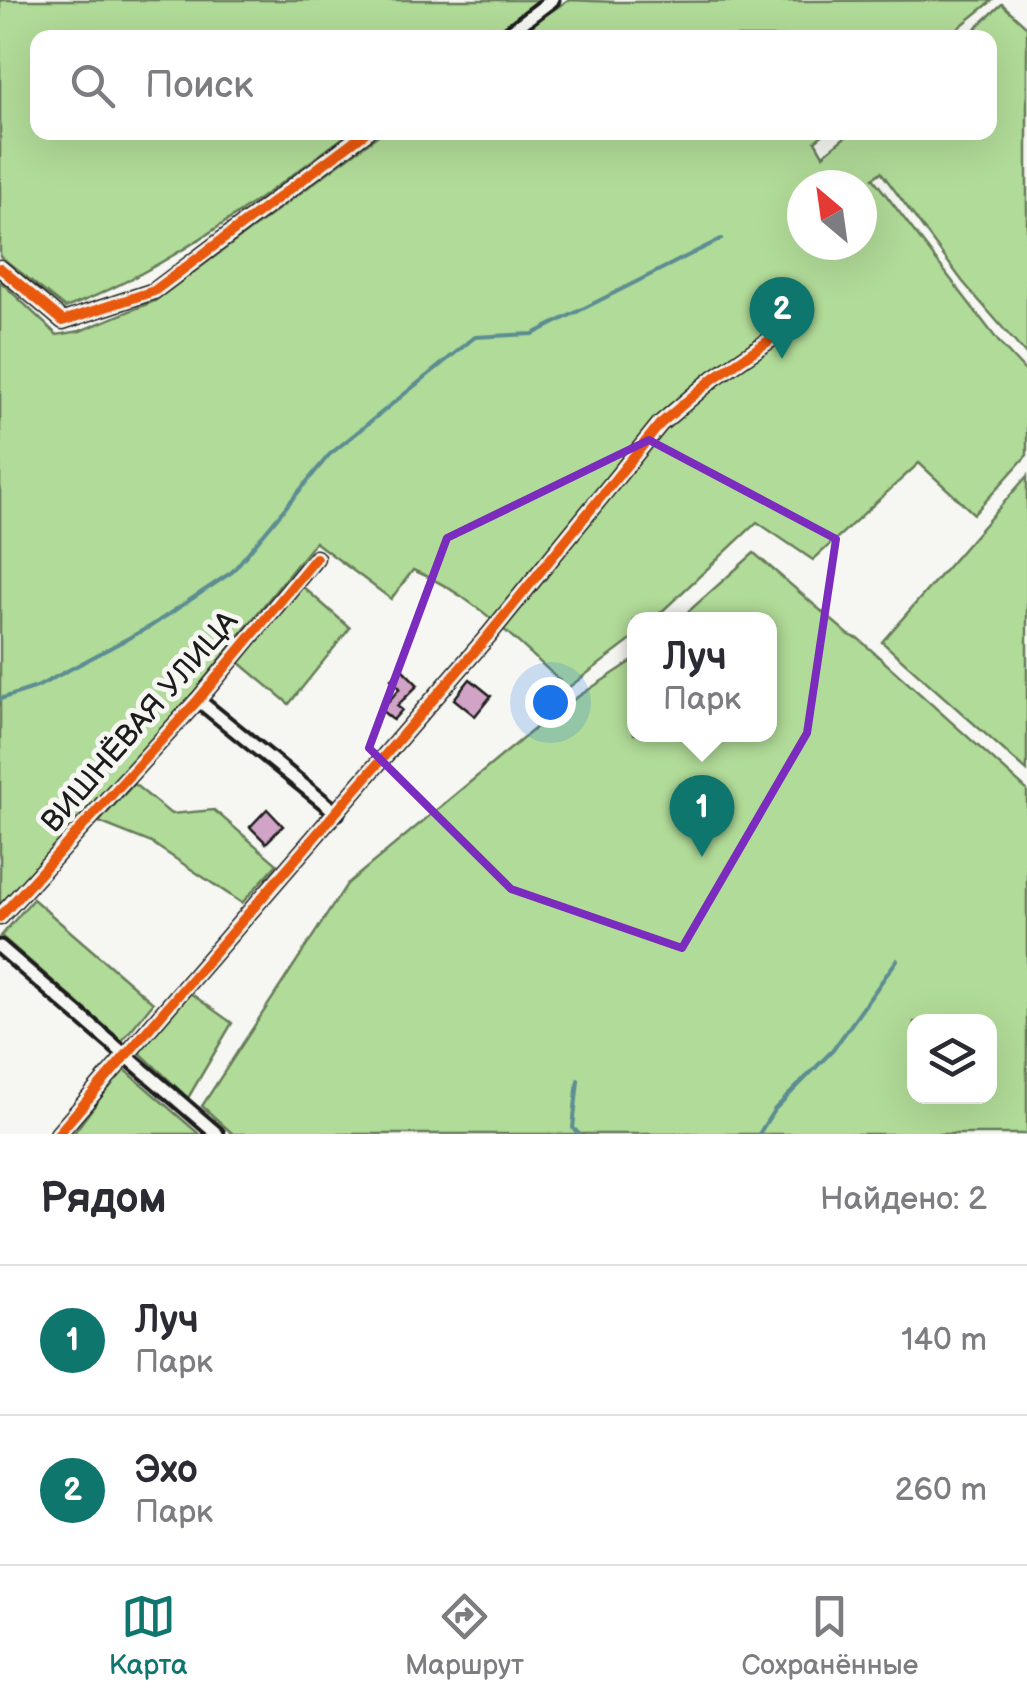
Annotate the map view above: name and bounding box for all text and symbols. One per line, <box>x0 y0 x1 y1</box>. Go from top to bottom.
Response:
search box <box>30 30 997 140</box>
icon: search <box>65 58 120 113</box>
text: Поиск <box>145 63 253 108</box>
north arrow <box>787 170 877 260</box>
pin: 2 <box>750 276 814 359</box>
street label: ВИШНЁВАЯ УЛИЦА <box>34 603 246 840</box>
popup <box>627 612 777 742</box>
text: Луч <box>663 635 727 680</box>
your location <box>525 677 576 728</box>
text: Парк <box>663 680 741 719</box>
pin: 1 <box>670 774 734 857</box>
map controls <box>907 1014 997 1104</box>
button: layers <box>907 1014 997 1104</box>
text: Рядом <box>40 1174 167 1225</box>
text: Найдено: 2 <box>820 1180 987 1219</box>
text: Луч <box>135 1298 199 1343</box>
text: 1 <box>66 1321 79 1360</box>
text: 140 m <box>901 1321 987 1360</box>
text: Парк <box>135 1343 213 1382</box>
text: Эхо <box>135 1448 198 1493</box>
text: 2 <box>63 1471 82 1510</box>
text: 260 m <box>895 1471 987 1510</box>
text: Парк <box>135 1493 213 1532</box>
tab: Карта <box>109 1589 188 1682</box>
tab: Маршрут <box>405 1589 524 1682</box>
tab: Сохранённые <box>741 1589 918 1682</box>

